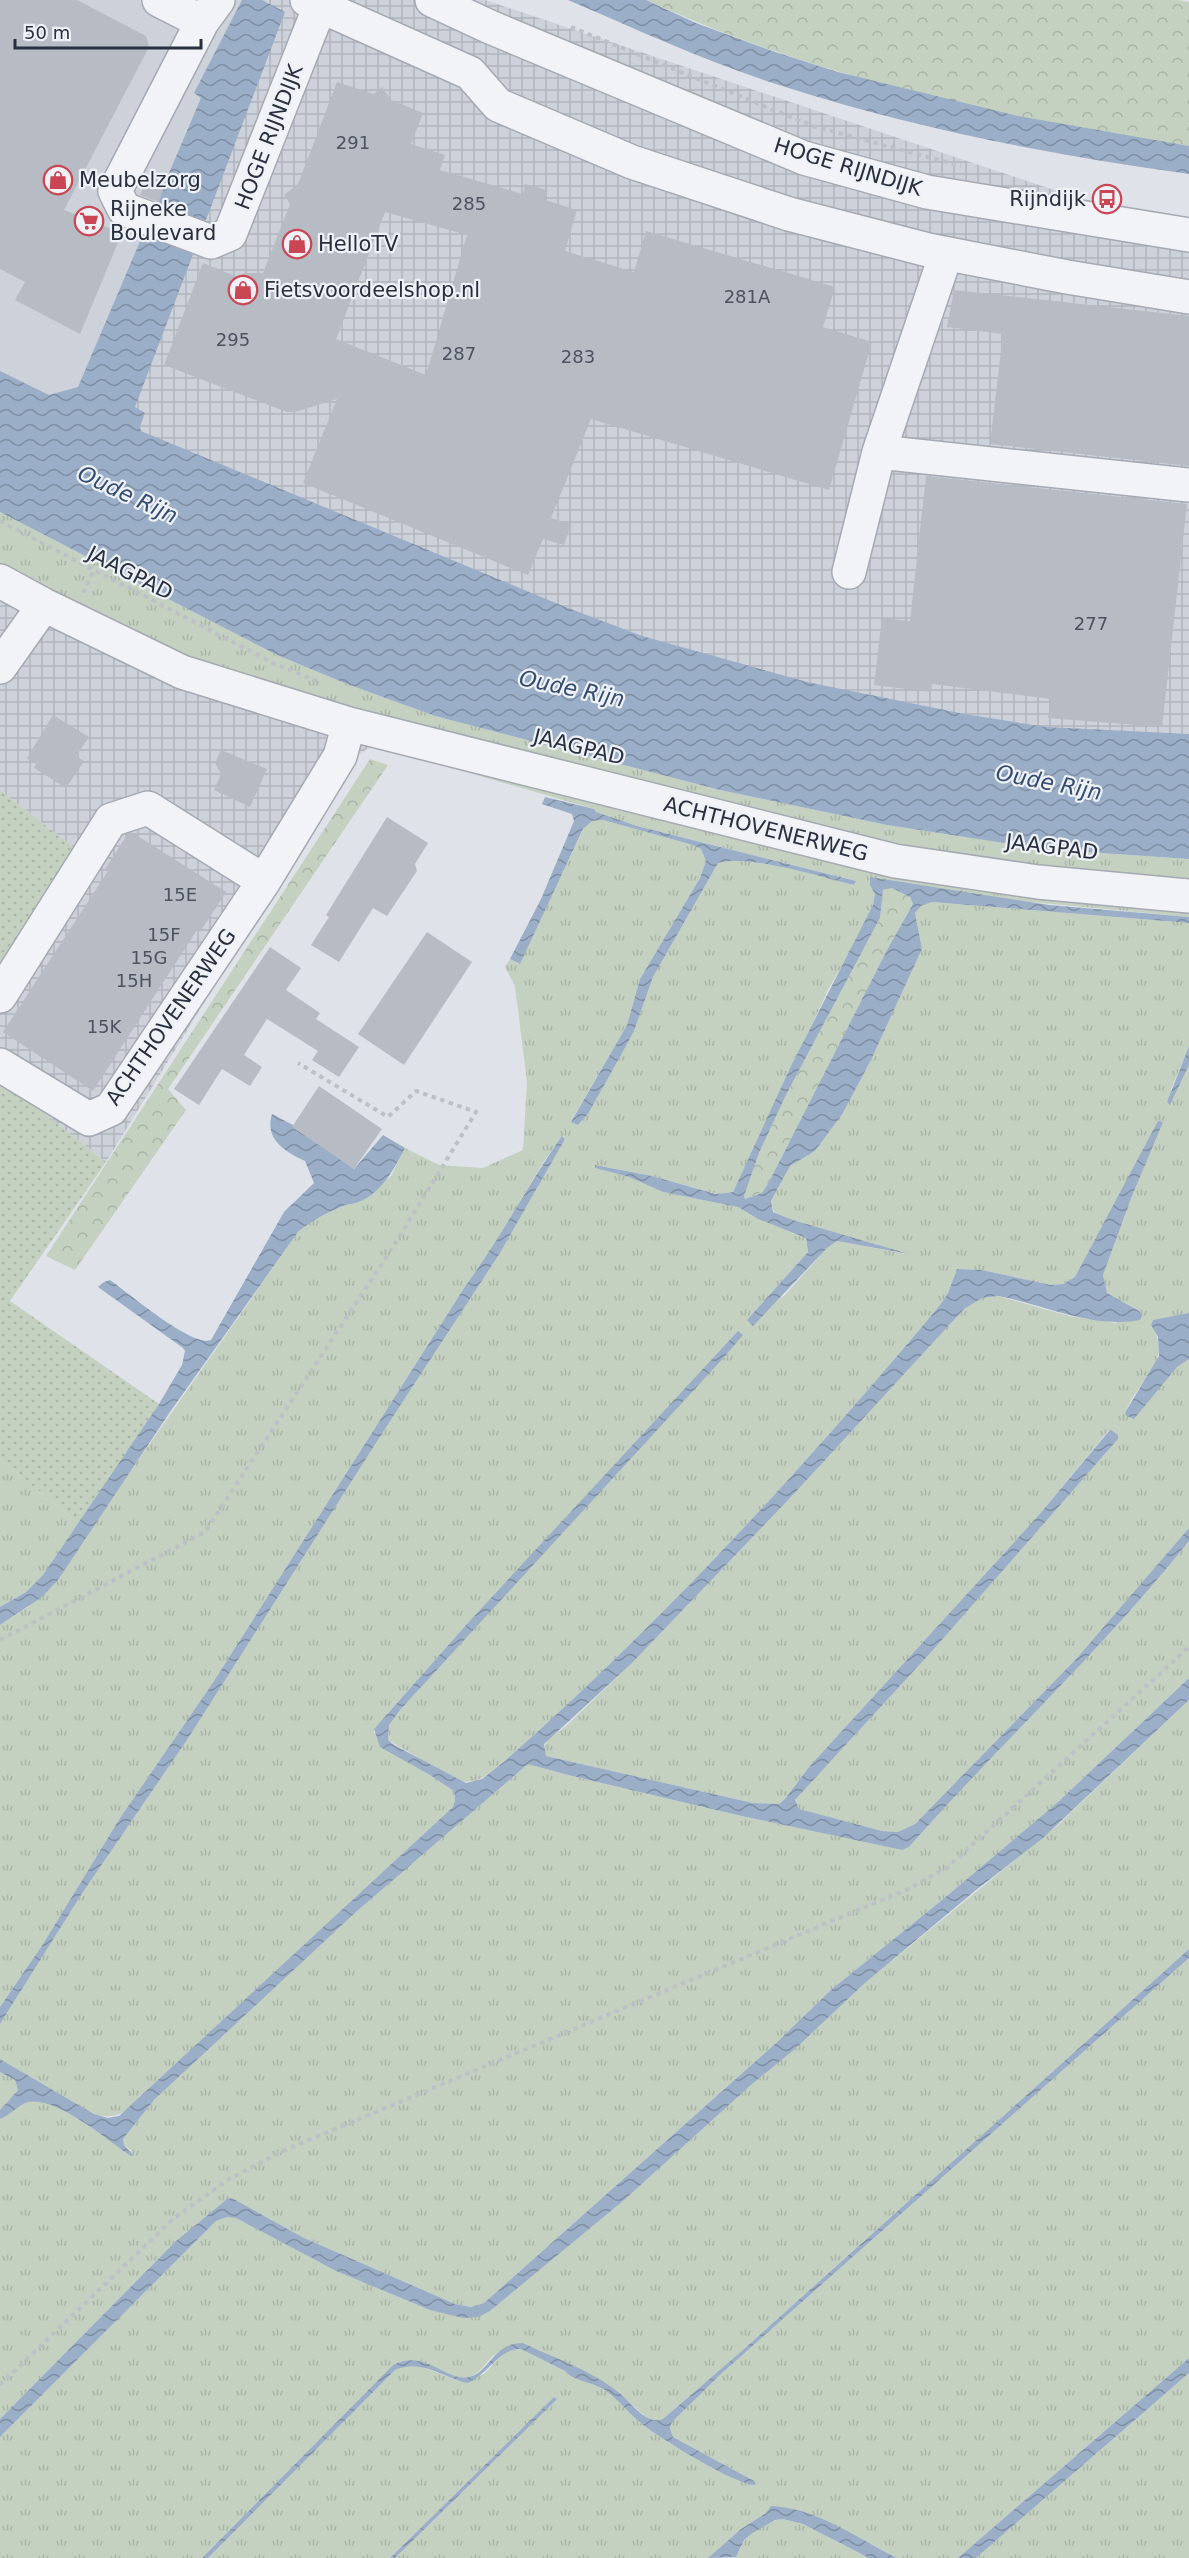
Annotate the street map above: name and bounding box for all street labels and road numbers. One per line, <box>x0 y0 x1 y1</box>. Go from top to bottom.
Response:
street label: HOGE RIJNDIJK <box>230 60 308 213</box>
street label: HOGE RIJNDIJK <box>771 133 926 201</box>
street label: JAAGPAD <box>81 540 177 605</box>
street label: JAAGPAD <box>529 724 627 770</box>
street label: ACHTHOVENERWEG <box>661 792 871 866</box>
street label: JAAGPAD <box>1002 829 1100 865</box>
street label: ACHTHOVENERWEG <box>101 924 241 1110</box>

